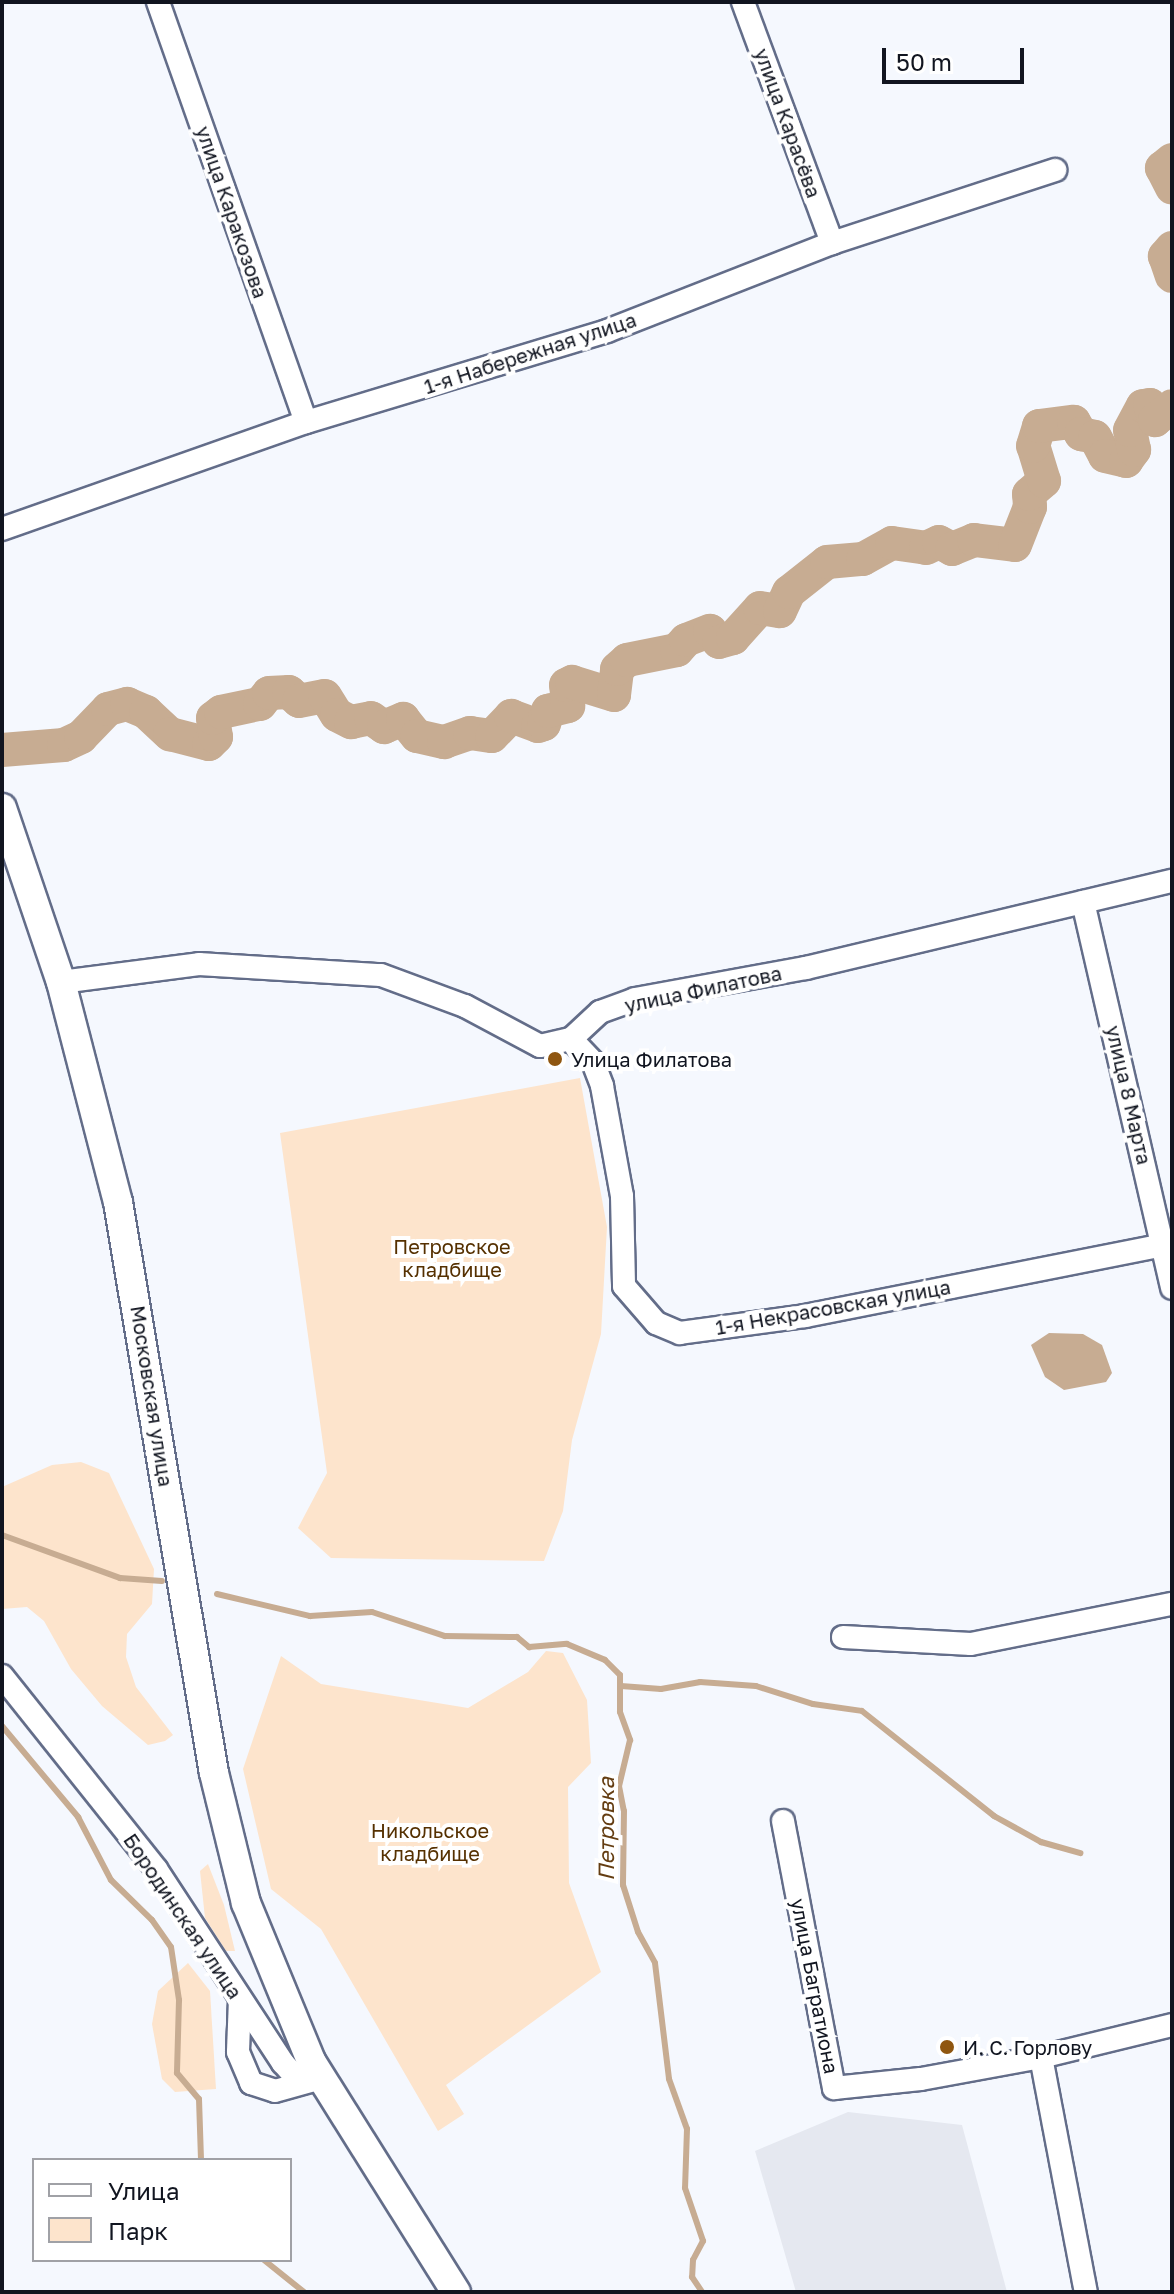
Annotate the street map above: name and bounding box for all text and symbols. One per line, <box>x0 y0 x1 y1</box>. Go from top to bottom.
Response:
scale bar <box>886 32 1028 82</box>
street label: улица Карасёва <box>750 45 826 201</box>
text: 50 m <box>896 47 952 76</box>
street label: улица Каракозова <box>191 123 273 301</box>
street label: 1-я Набережная улица <box>421 307 639 399</box>
street label: улица Филатова <box>622 961 784 1017</box>
street label: улица 8 Марта <box>1101 1023 1157 1167</box>
place label: Улица Филатова <box>571 1047 732 1071</box>
marker: Улица Филатова <box>546 1050 564 1068</box>
park label: Петровское кладбище <box>393 1235 511 1282</box>
street label: 1-я Некрасовская улица <box>714 1274 952 1340</box>
street label: Московская улица <box>126 1304 178 1488</box>
water label: Петровка <box>593 1777 619 1881</box>
park label: Никольское кладбище <box>371 1819 489 1866</box>
street label: Бородинская улица <box>119 1829 247 2003</box>
street label: улица Багратиона <box>786 1896 844 2076</box>
place label: И. С. Горлову <box>963 2035 1092 2059</box>
marker: И. С. Горлову <box>938 2038 956 2056</box>
legend <box>32 2158 292 2262</box>
text: Улица <box>108 2176 180 2205</box>
text: Парк <box>108 2216 168 2245</box>

